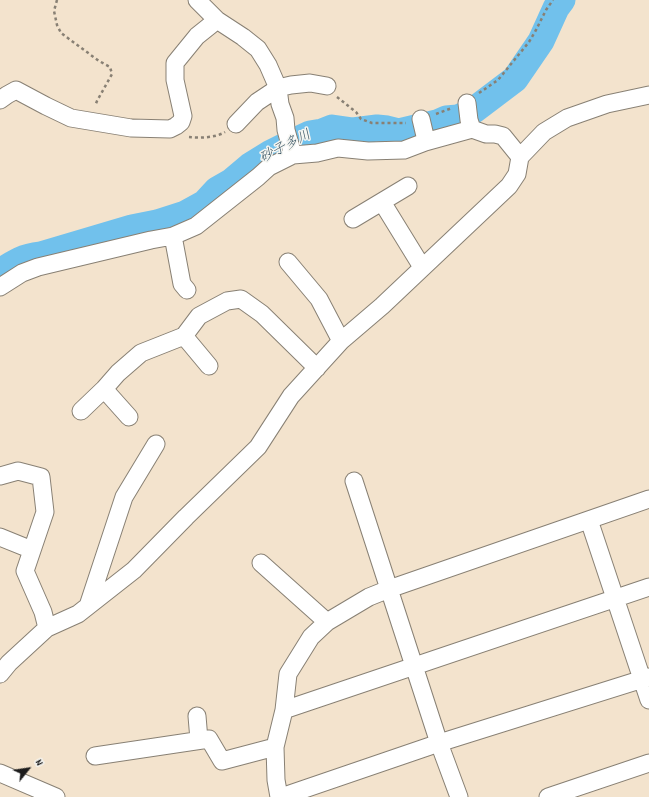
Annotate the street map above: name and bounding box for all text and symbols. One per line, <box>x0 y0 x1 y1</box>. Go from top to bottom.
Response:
water label: 砂子多川 <box>257 128 315 168</box>
north arrow <box>8 749 48 789</box>
text: N <box>30 757 47 769</box>

